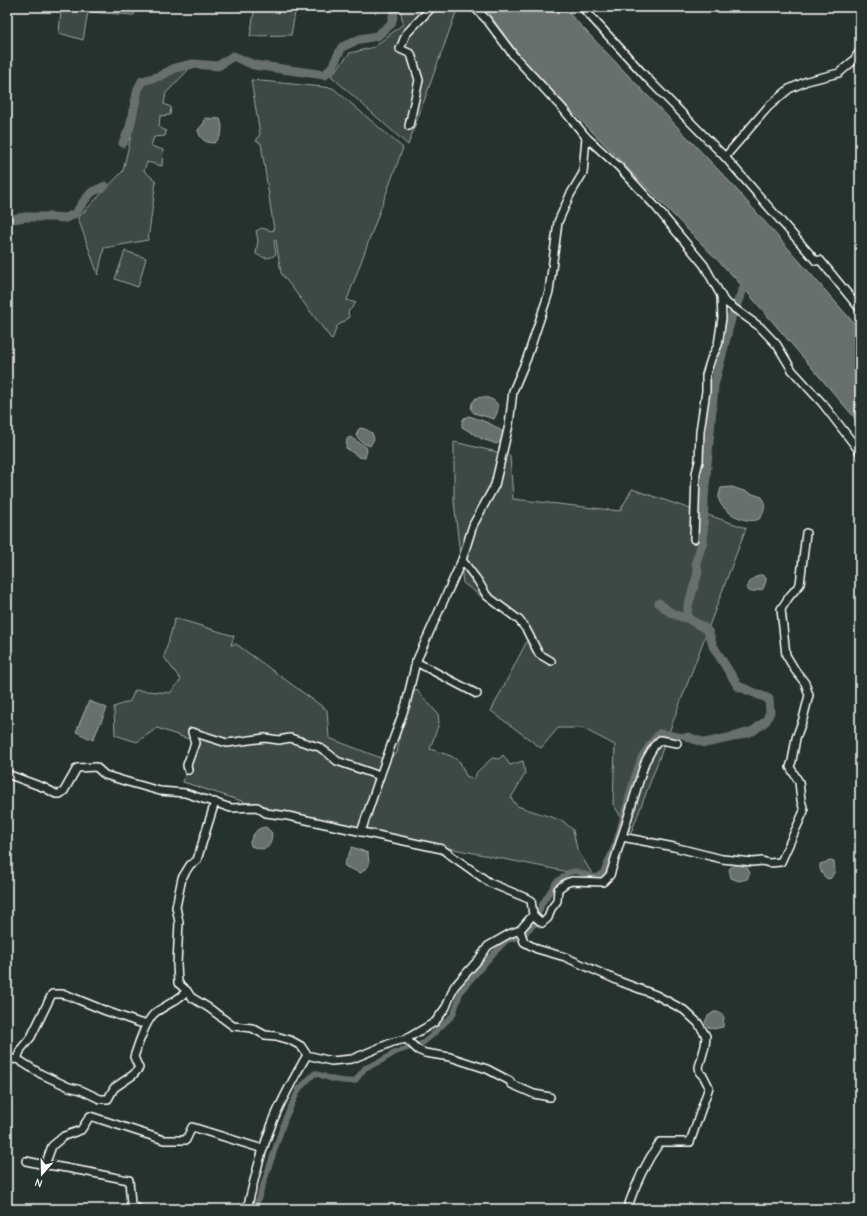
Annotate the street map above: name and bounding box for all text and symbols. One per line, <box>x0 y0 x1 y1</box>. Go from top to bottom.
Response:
north arrow <box>22 1154 62 1194</box>
text: N <box>33 1176 44 1190</box>

